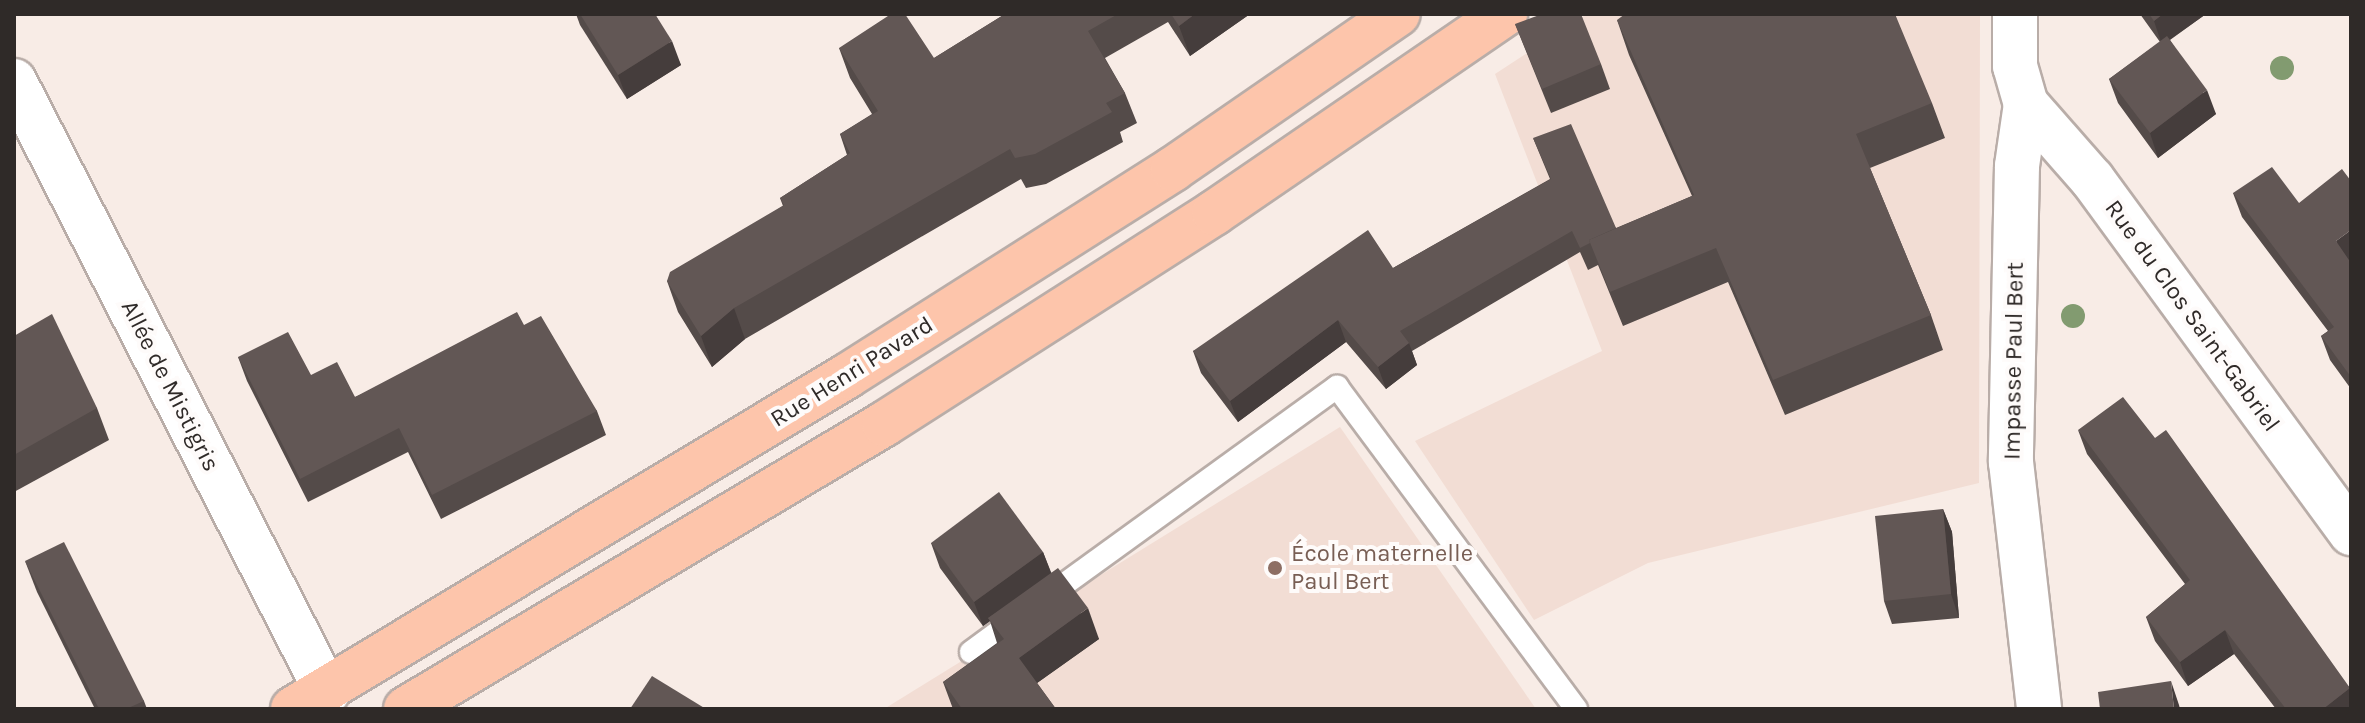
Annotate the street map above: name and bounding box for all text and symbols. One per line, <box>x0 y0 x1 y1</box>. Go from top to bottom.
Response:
street label: Rue du Clos Saint-Gabriel <box>2098 195 2286 437</box>
street label: Impasse Paul Bert <box>1998 262 2030 460</box>
street label: Allée de Mistigris <box>114 296 226 476</box>
street label: Rue Henri Pavard <box>765 310 939 434</box>
place label: École maternelle Paul Bert <box>1291 540 1473 596</box>
marker: École maternelle Paul Bert <box>1266 559 1284 577</box>

